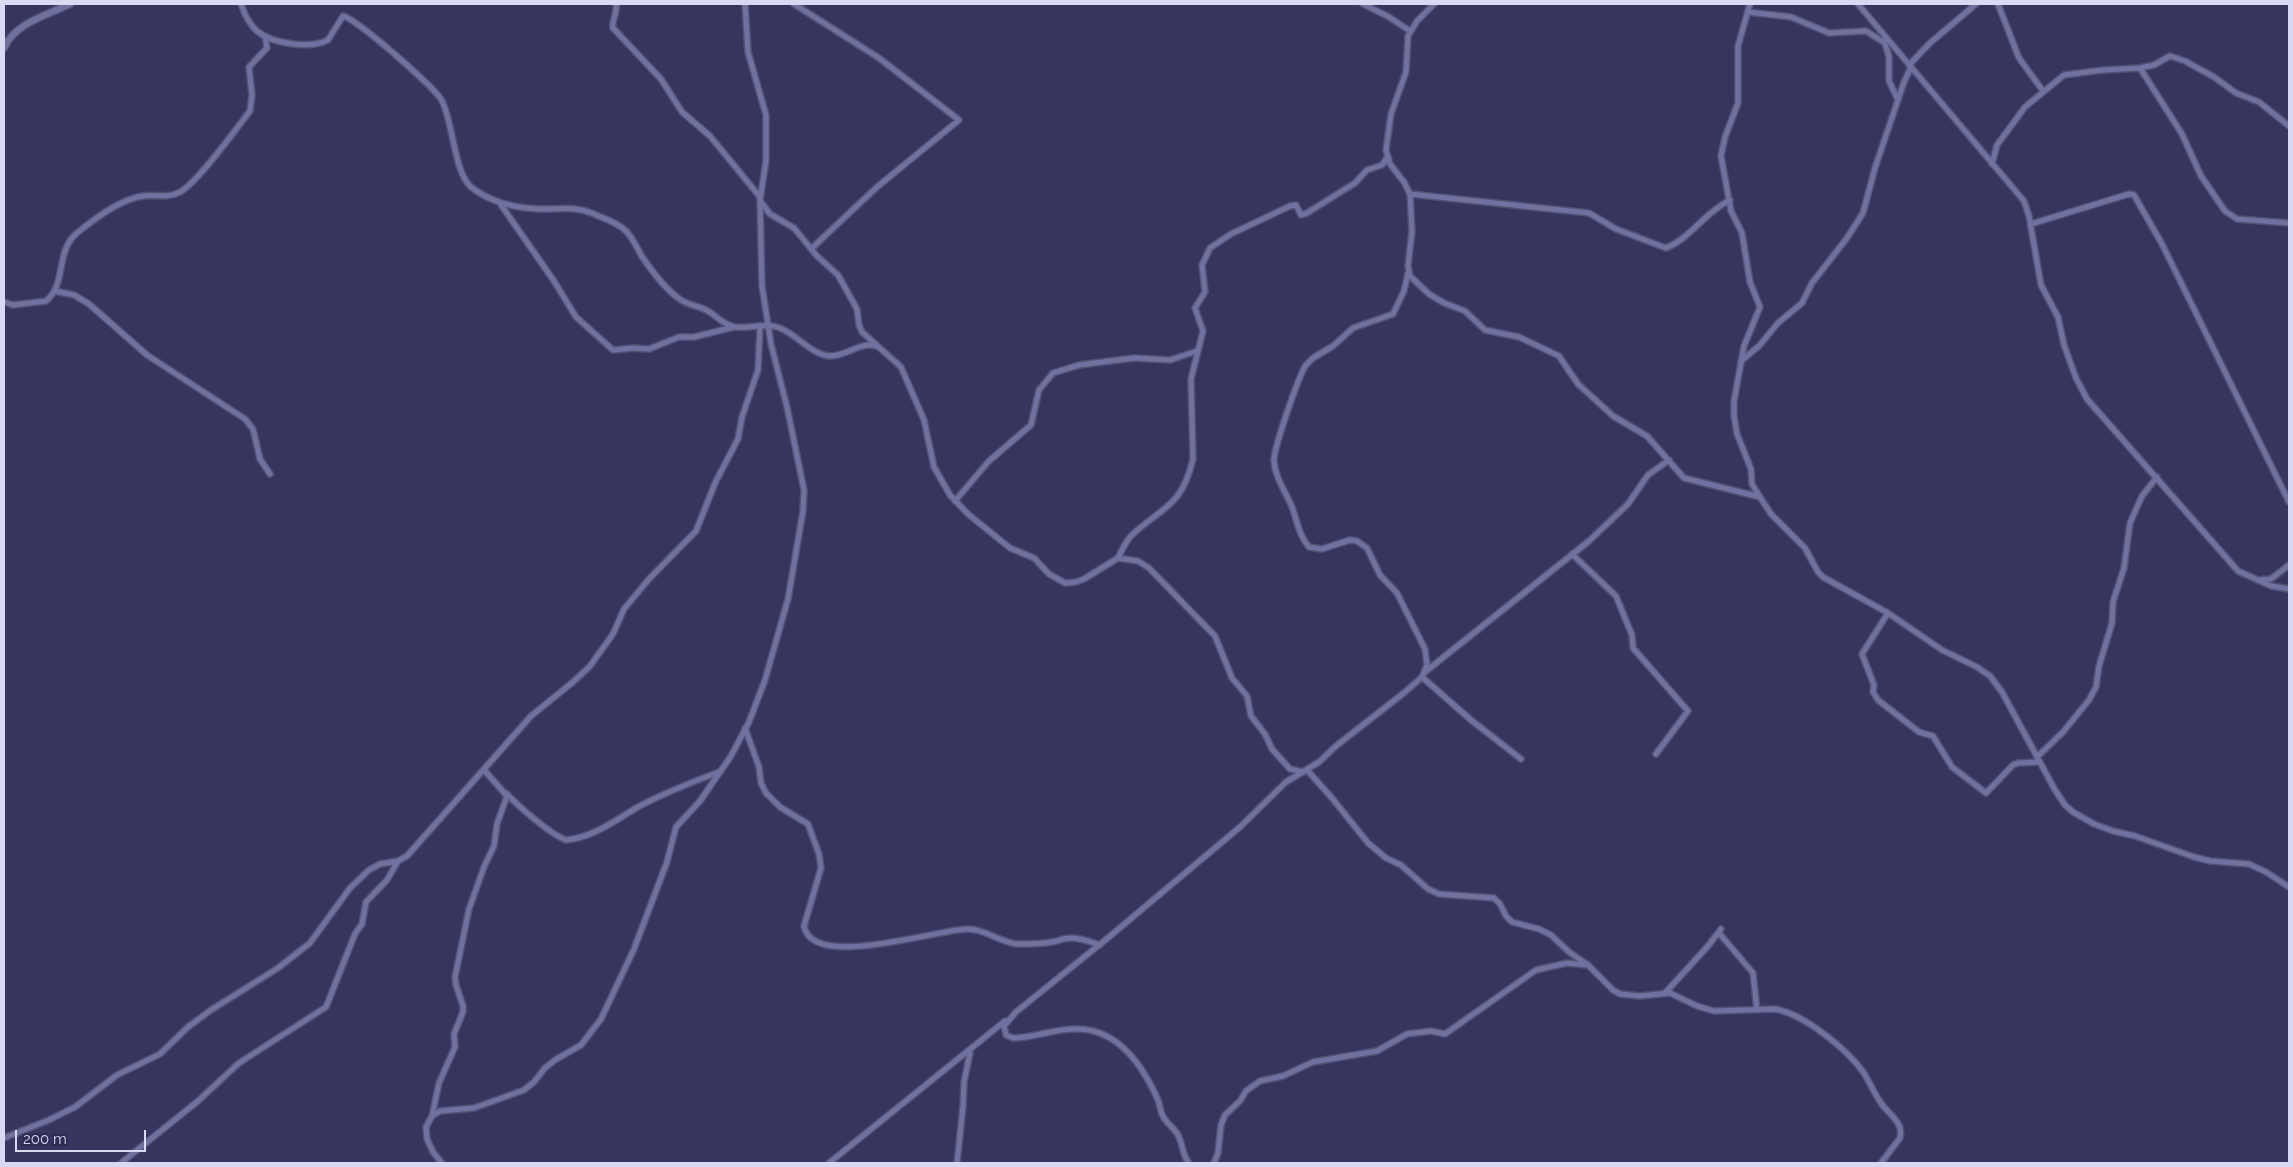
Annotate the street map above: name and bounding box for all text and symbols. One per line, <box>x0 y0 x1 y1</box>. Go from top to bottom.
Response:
scale bar <box>18 1120 149 1152</box>
text: 200 m <box>23 1130 67 1148</box>

